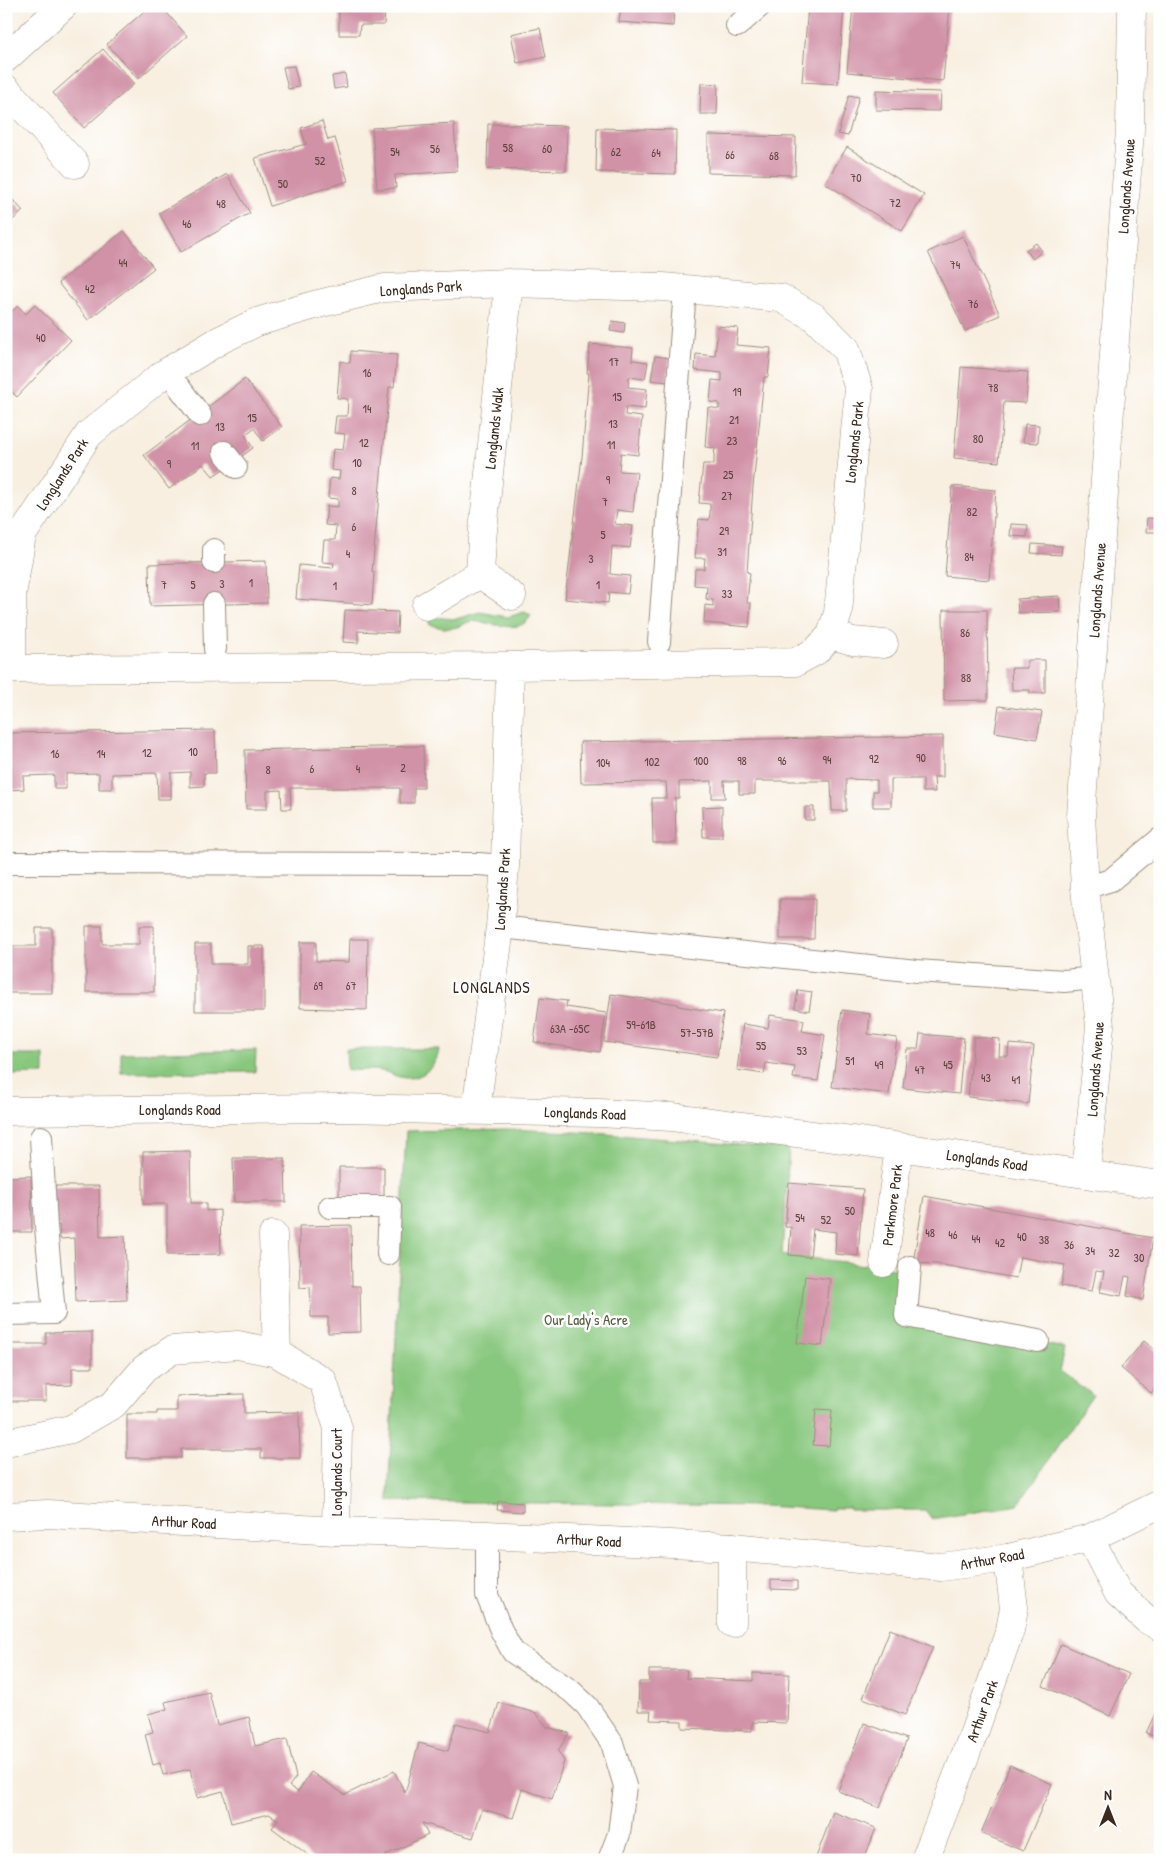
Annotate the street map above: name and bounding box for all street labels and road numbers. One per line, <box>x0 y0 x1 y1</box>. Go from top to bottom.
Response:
street label: Longlands Avenue <box>1112 138 1140 234</box>
street label: Longlands Park <box>379 275 463 301</box>
street label: Longlands Walk <box>479 386 509 470</box>
street label: Longlands Park <box>839 400 869 484</box>
street label: Longlands Park <box>31 434 93 514</box>
street label: Longlands Avenue <box>1083 542 1111 638</box>
street label: Longlands Park <box>489 847 515 931</box>
street label: Longlands Avenue <box>1081 1021 1109 1117</box>
street label: Longlands Road <box>139 1099 221 1120</box>
street label: Longlands Road <box>544 1101 626 1125</box>
street label: Longlands Road <box>945 1144 1029 1176</box>
street label: Parkmore Park <box>877 1163 907 1247</box>
street label: Longlands Court <box>326 1427 347 1516</box>
street label: Arthur Road <box>151 1510 217 1534</box>
street label: Arthur Road <box>556 1528 622 1552</box>
street label: Arthur Road <box>958 1543 1026 1575</box>
street label: Arthur Park <box>961 1677 1003 1745</box>

